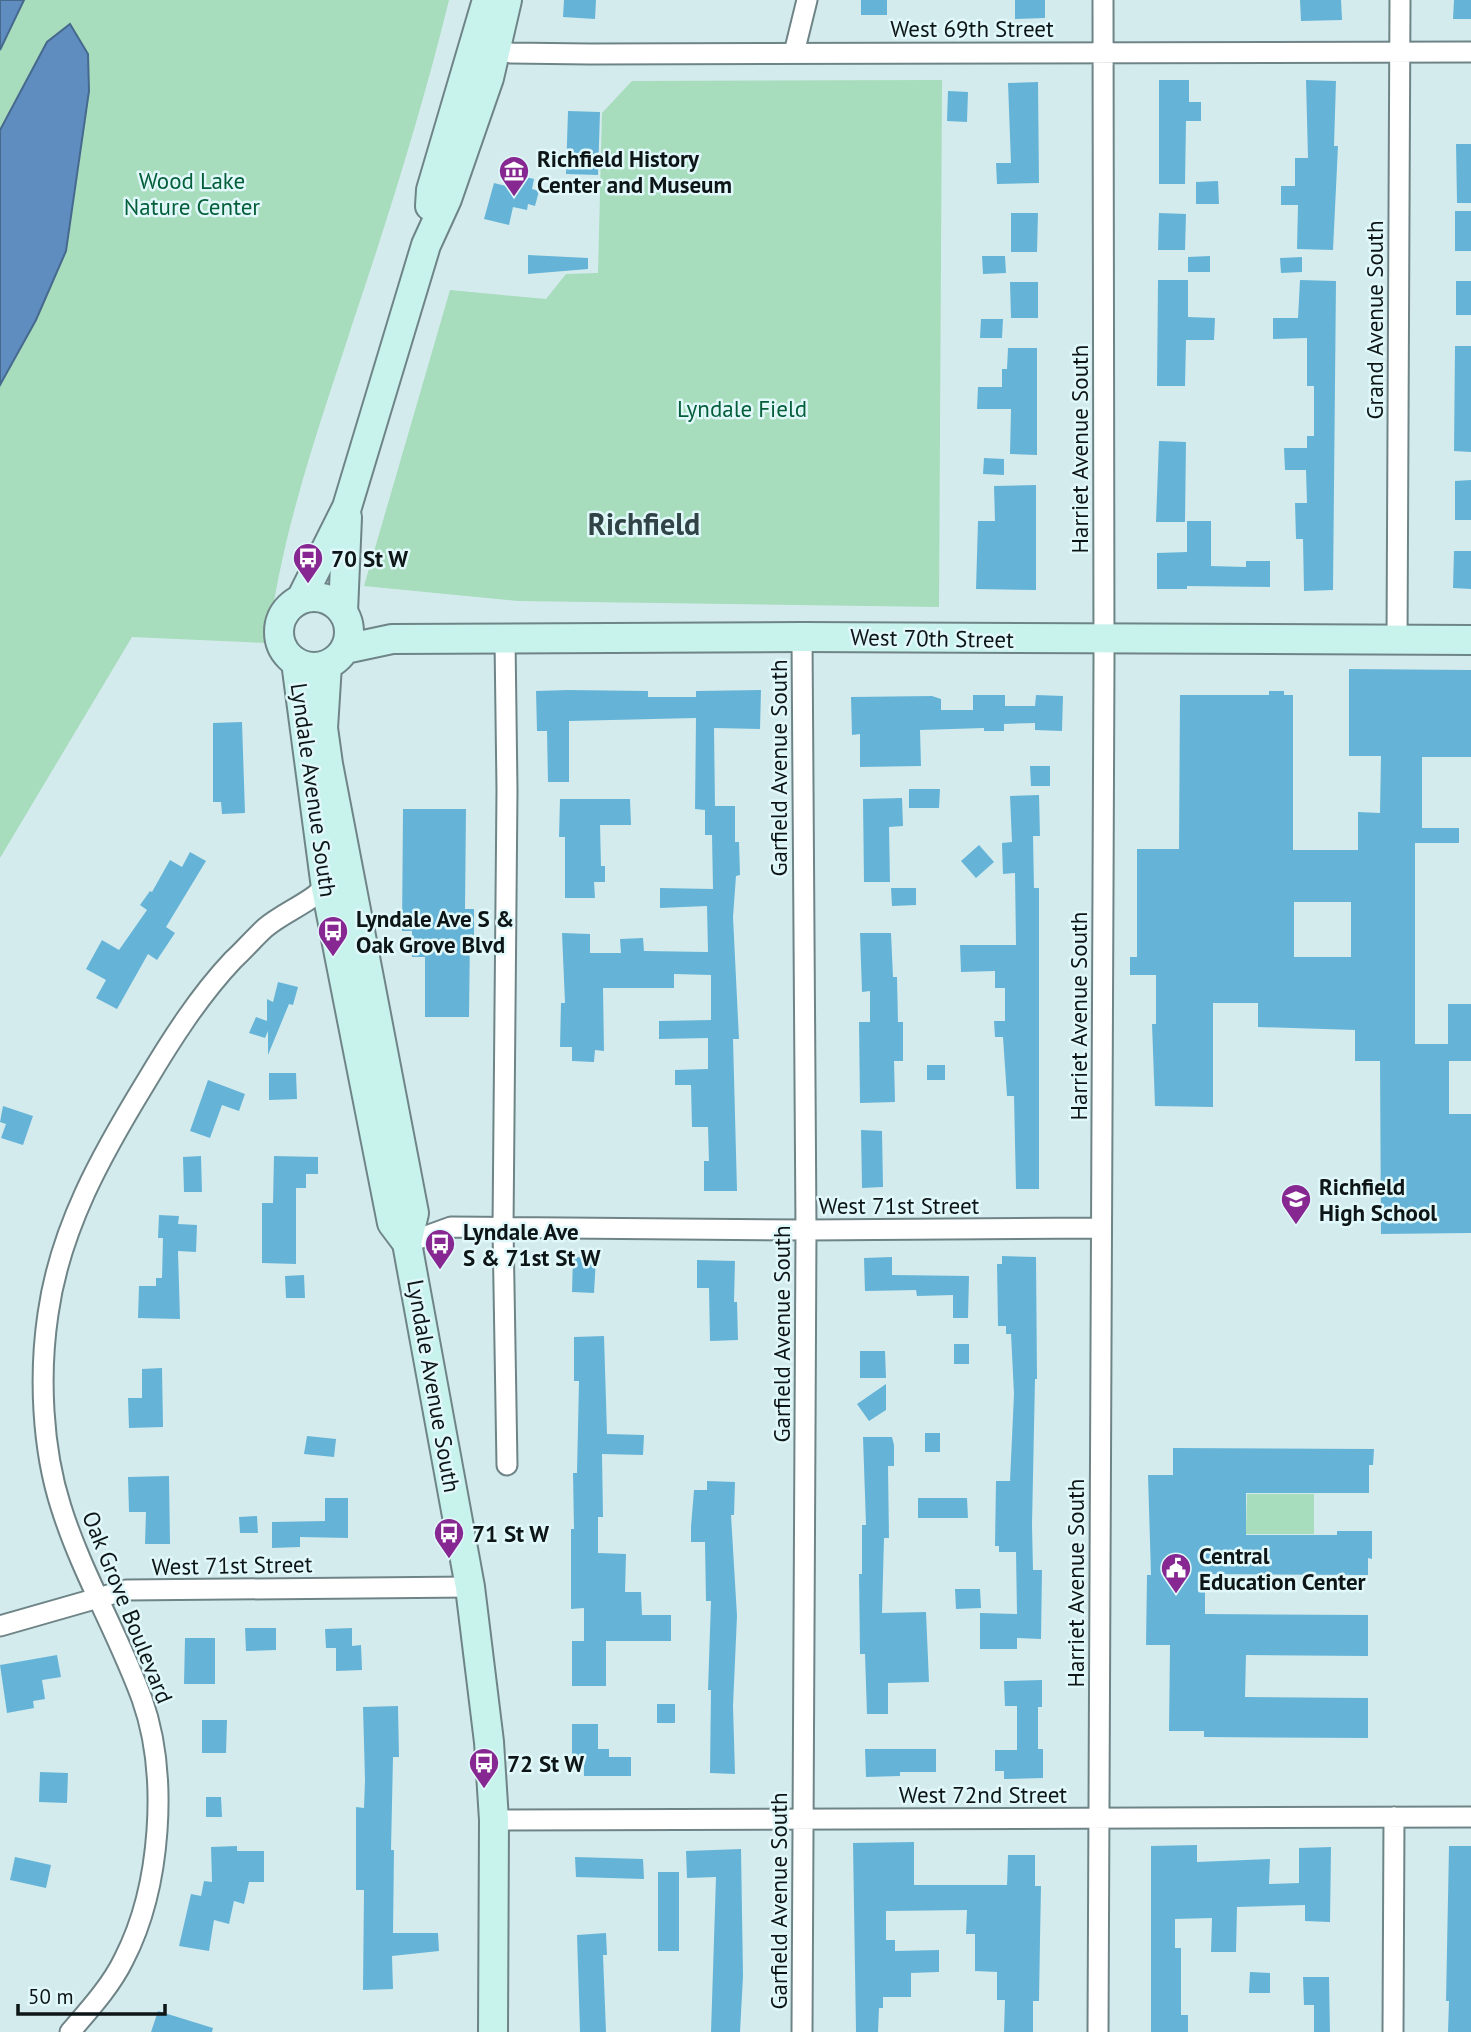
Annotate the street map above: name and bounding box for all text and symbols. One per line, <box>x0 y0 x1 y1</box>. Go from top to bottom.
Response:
street label: West 69th Street <box>890 14 1054 43</box>
place label: Richfield History Center and Museum <box>537 144 732 199</box>
museum icon: Richfield History Center and Museum <box>497 154 531 198</box>
park label: Wood Lake Nature Center <box>124 166 260 221</box>
street label: Grand Avenue South <box>1360 221 1389 419</box>
street label: Harriet Avenue South <box>1065 345 1094 553</box>
park label: Lyndale Field <box>677 394 807 423</box>
district label: Richfield <box>588 504 700 543</box>
bus stop icon: 70 St W <box>291 541 325 585</box>
place label: 70 St W <box>331 544 408 573</box>
street label: West 70th Street <box>850 622 1014 654</box>
street label: Garfield Avenue South <box>764 659 793 877</box>
street label: Lyndale Avenue South <box>285 681 343 899</box>
place label: Lyndale Ave S & Oak Grove Blvd <box>356 904 514 959</box>
street label: Harriet Avenue South <box>1064 912 1093 1120</box>
bus stop icon: Lyndale Ave S & Oak Grove Blvd <box>316 914 350 958</box>
place label: Richfield High School <box>1319 1172 1437 1227</box>
school or university icon: Richfield High School <box>1279 1182 1313 1226</box>
street label: West 71st Street <box>819 1191 980 1220</box>
place label: Lyndale Ave S & 71st St W <box>463 1217 601 1272</box>
street label: Garfield Avenue South <box>767 1225 796 1443</box>
bus stop icon: Lyndale Ave S & 71st St W <box>423 1227 457 1271</box>
street label: Lyndale Avenue South <box>401 1277 467 1495</box>
street label: Harriet Avenue South <box>1061 1479 1090 1687</box>
street label: Oak Grove Boulevard <box>76 1507 180 1707</box>
bus stop icon: 71 St W <box>432 1516 466 1560</box>
place label: 71 St W <box>472 1519 549 1548</box>
place label: Central Education Center <box>1199 1541 1367 1596</box>
street label: West 71st Street <box>151 1549 313 1581</box>
public building icon: Central Education Center <box>1159 1551 1193 1595</box>
bus stop icon: 72 St W <box>467 1746 501 1790</box>
place label: 72 St W <box>507 1749 584 1778</box>
street label: West 72nd Street <box>899 1780 1067 1809</box>
street label: Garfield Avenue South <box>764 1792 793 2010</box>
scale bar <box>18 1972 164 2016</box>
text: 50 m <box>28 1983 74 2010</box>

